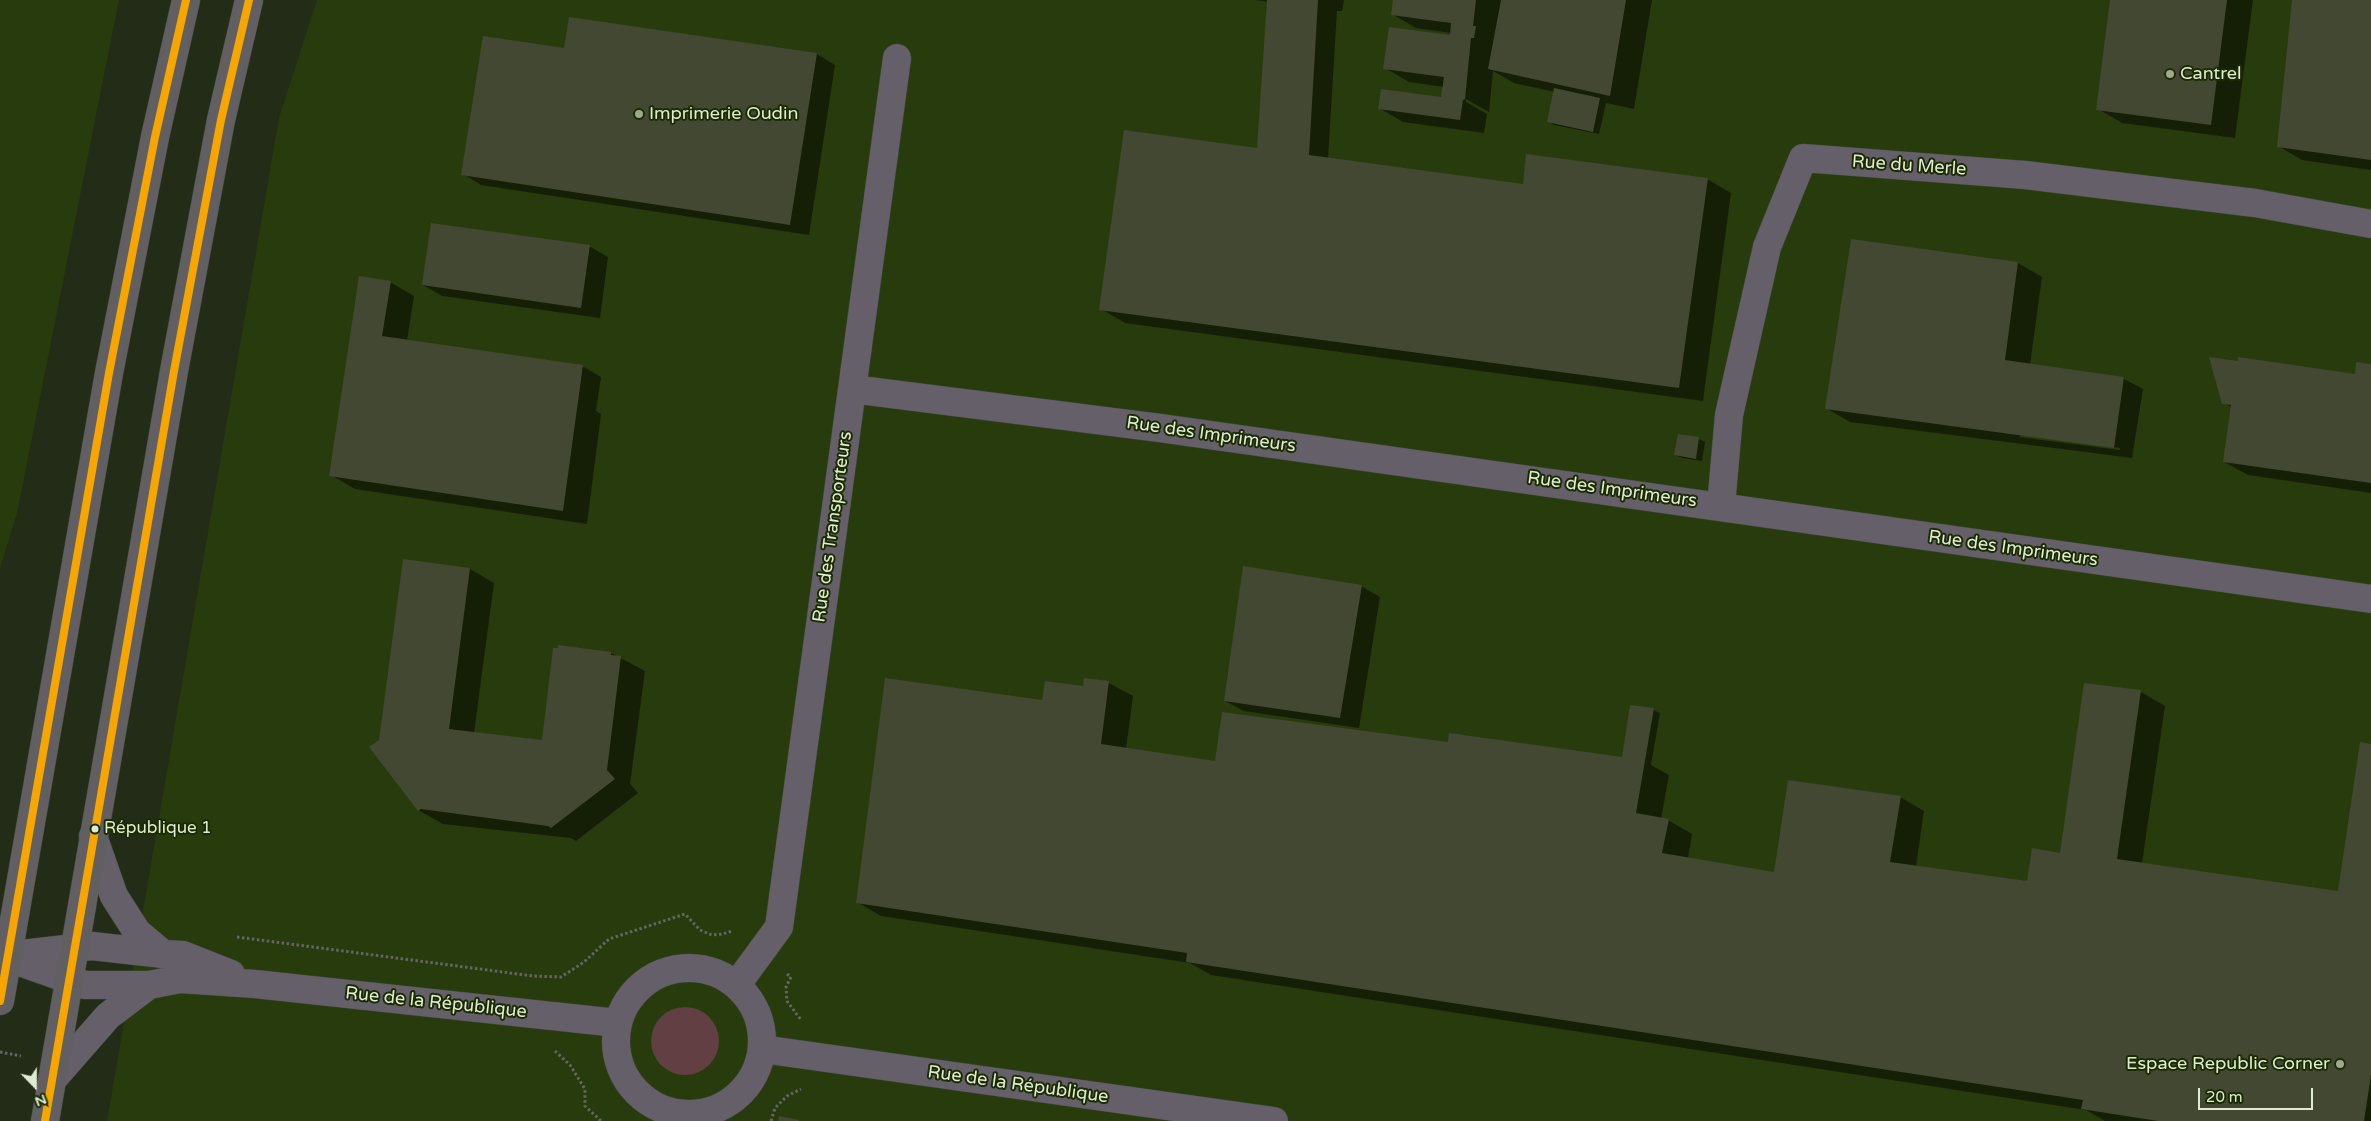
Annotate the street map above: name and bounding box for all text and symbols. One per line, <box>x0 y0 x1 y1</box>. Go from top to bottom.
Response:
place label: Cantrel <box>2180 63 2242 85</box>
marker: Cantrel <box>2164 68 2176 80</box>
place label: Imprimerie Oudin <box>649 103 798 125</box>
marker: Imprimerie Oudin <box>633 108 645 120</box>
street label: Rue du Merle <box>1851 151 1967 181</box>
street label: Rue des Imprimeurs <box>1125 412 1297 458</box>
street label: Rue des Transporteurs <box>809 430 857 624</box>
street label: Rue des Imprimeurs <box>1526 467 1698 513</box>
street label: Rue des Imprimeurs <box>1927 526 2099 572</box>
place label: République 1 <box>104 819 212 839</box>
marker: République 1 <box>90 824 100 834</box>
street label: Rue de la République <box>344 983 528 1023</box>
place label: Espace Republic Corner <box>2126 1053 2330 1075</box>
marker: Espace Republic Corner <box>2334 1058 2346 1070</box>
north arrow <box>10 1061 60 1111</box>
street label: Rue de la République <box>926 1062 1110 1108</box>
scale bar <box>2201 1078 2316 1110</box>
text: 20 m <box>2206 1088 2243 1106</box>
text: N <box>32 1090 49 1110</box>

